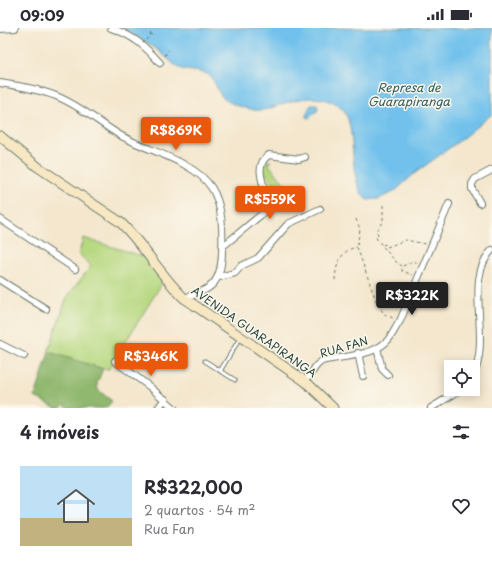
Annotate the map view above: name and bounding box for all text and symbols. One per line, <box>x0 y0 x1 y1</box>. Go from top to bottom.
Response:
text: 09:09 <box>20 3 65 26</box>
water label: Represa de Guarapiranga <box>368 78 451 110</box>
pin: R$869K <box>143 117 209 151</box>
text: R$869K <box>150 120 202 139</box>
pin: R$559K <box>237 186 303 220</box>
text: R$559K <box>244 189 296 208</box>
street label: AVENIDA GUARAPIRANGA <box>188 282 321 382</box>
pin: R$322K <box>379 282 445 316</box>
text: R$322K <box>385 285 439 304</box>
street label: RUA FAN <box>318 332 370 362</box>
pin: R$346K <box>118 343 184 377</box>
text: R$346K <box>124 346 178 365</box>
map controls <box>444 360 480 396</box>
button: locate <box>444 360 480 396</box>
text: 4 imóveis <box>20 419 99 445</box>
icon: filters <box>450 421 472 443</box>
text: R$322,000 <box>144 474 243 500</box>
icon: home <box>52 482 100 530</box>
icon: heart <box>450 495 472 517</box>
text: 2 quartos · 54 m² <box>144 500 256 519</box>
text: Rua Fan <box>144 519 194 538</box>

